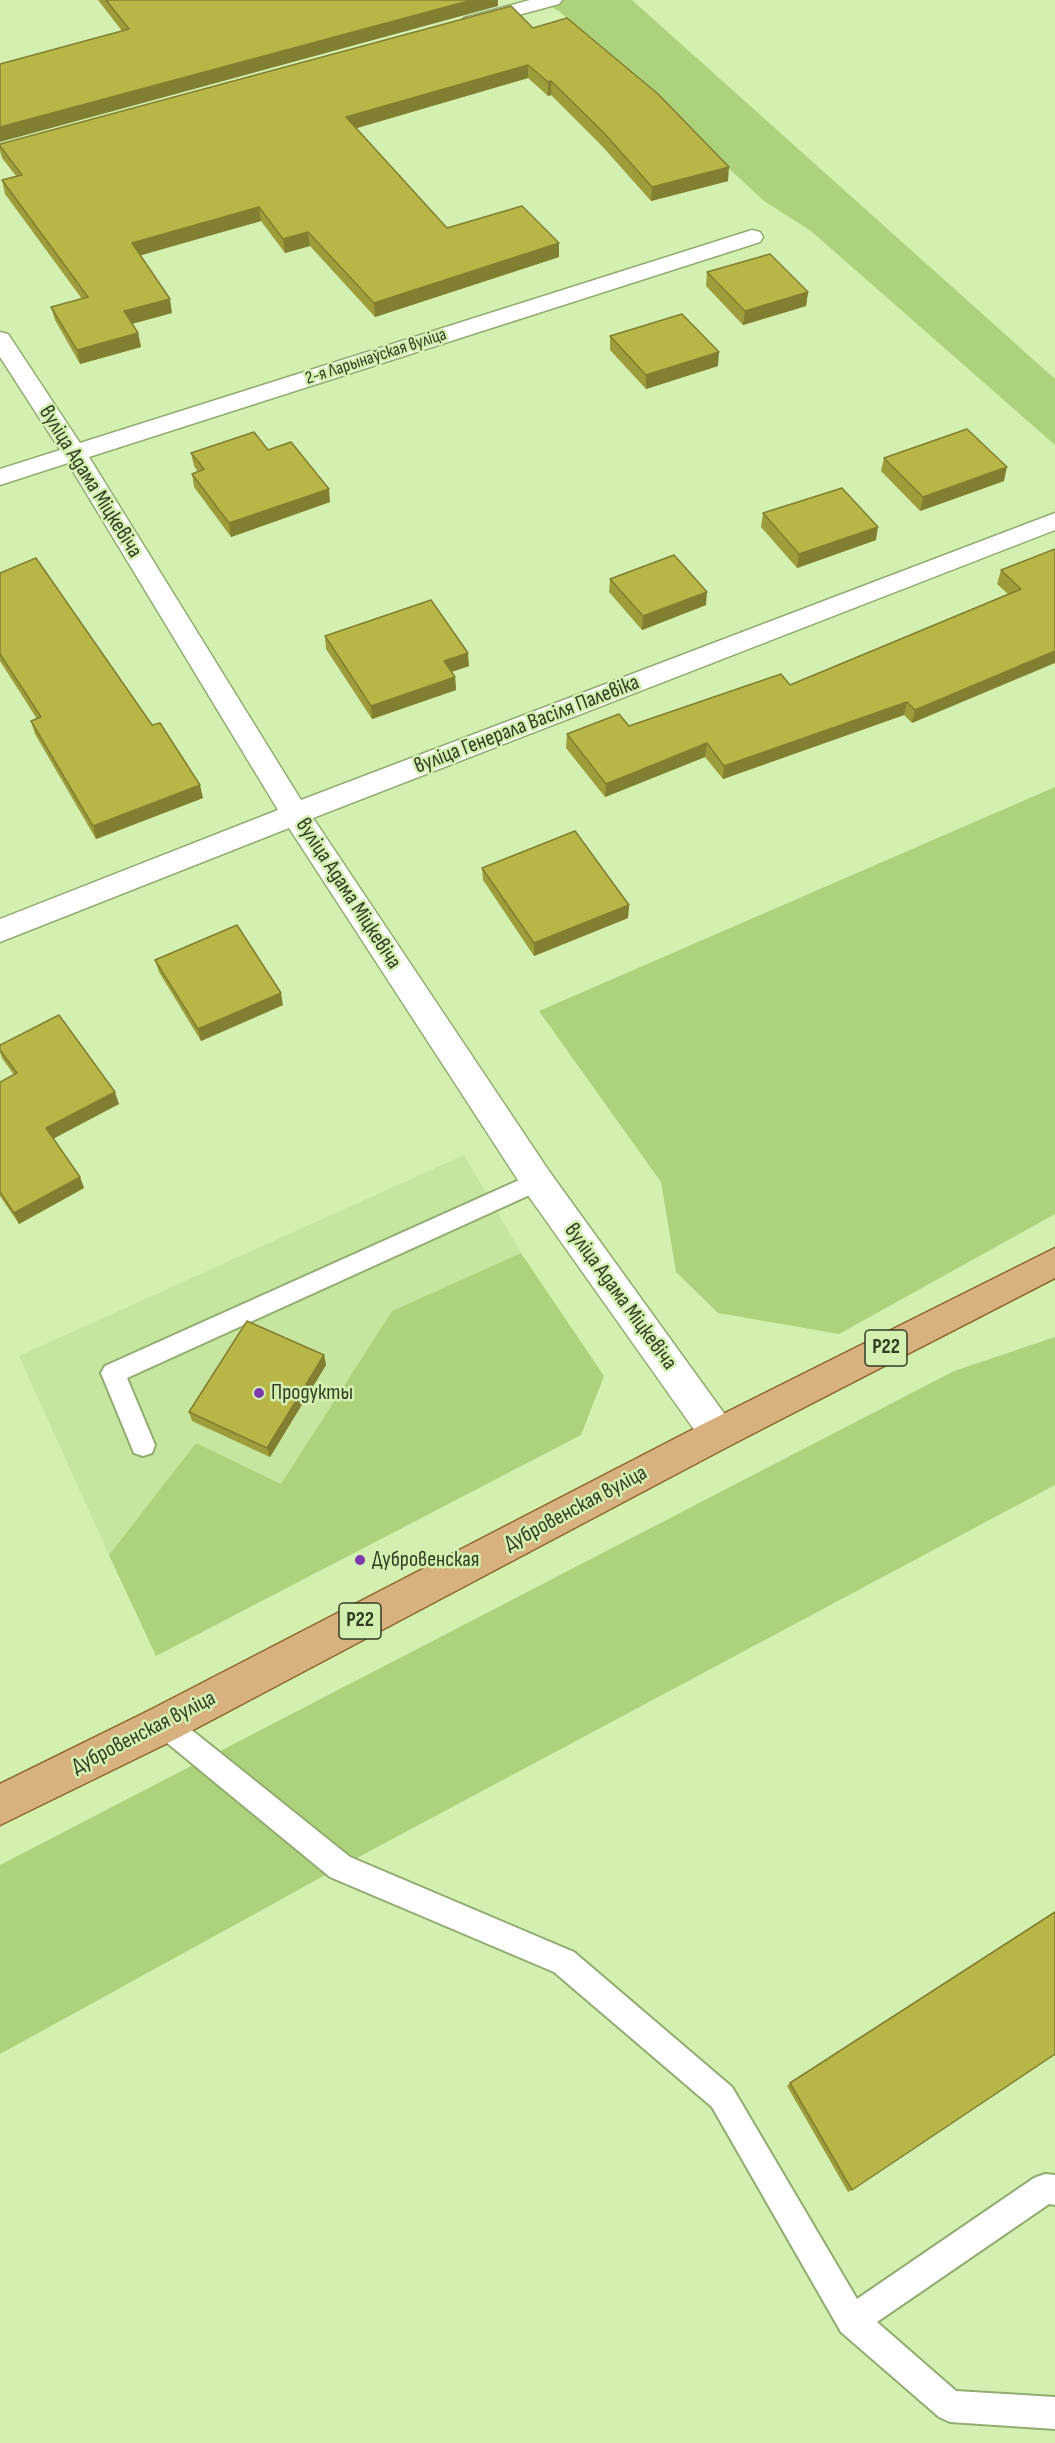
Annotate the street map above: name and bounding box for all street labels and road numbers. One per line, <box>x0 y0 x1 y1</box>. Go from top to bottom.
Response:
street label: 2-я Ларынаўская вуліца <box>303 324 449 390</box>
street label: вуліца Адама Міцкевіча <box>33 401 147 563</box>
street label: вуліца Генерала Васіля Палевіка <box>411 670 643 780</box>
street label: вуліца Адама Міцкевіча <box>289 814 407 974</box>
street label: вуліца Адама Міцкевіча <box>558 1219 682 1375</box>
road number: Р22 <box>865 1330 907 1366</box>
street label: Дубровенская вуліца <box>500 1460 652 1558</box>
road number: Р22 <box>339 1603 381 1639</box>
street label: Дубровенская вуліца <box>68 1685 220 1781</box>

